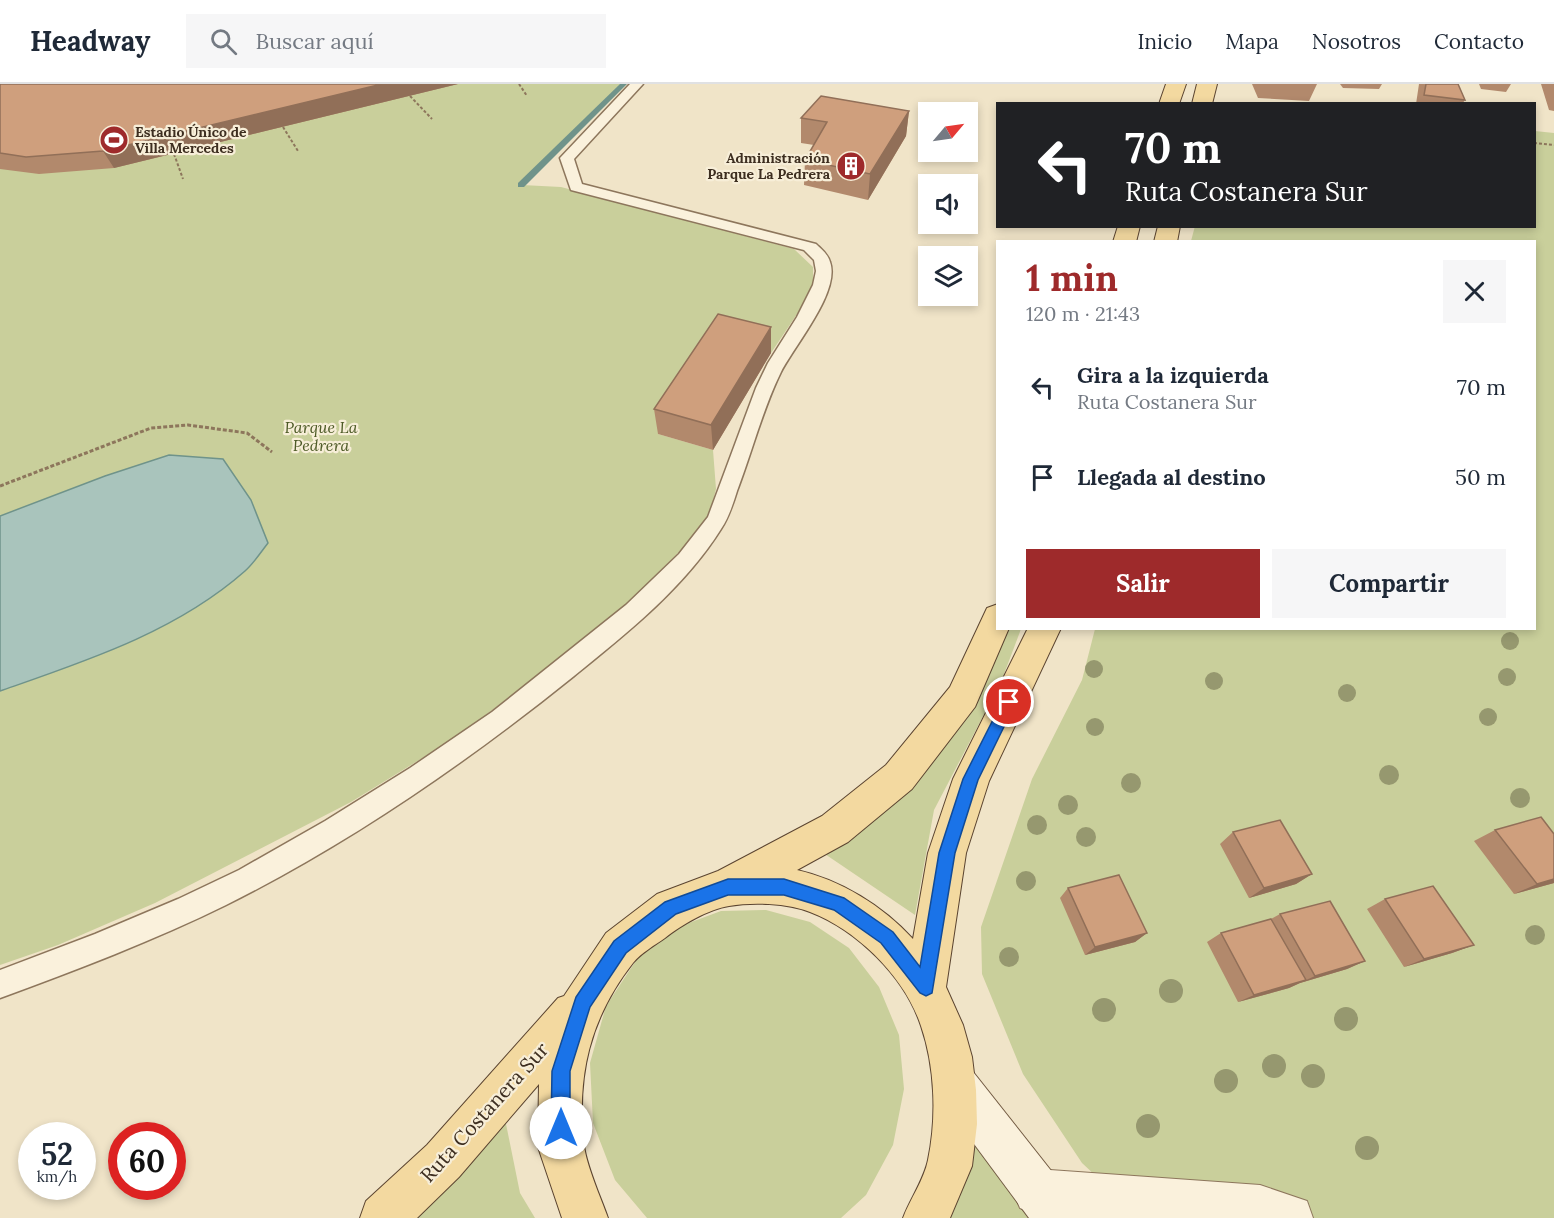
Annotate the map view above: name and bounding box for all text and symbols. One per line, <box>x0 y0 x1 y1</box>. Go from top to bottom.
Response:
search box <box>186 14 606 68</box>
text: Headway <box>30 23 150 59</box>
icon: search <box>207 25 240 58</box>
text: Buscar aquí <box>255 27 374 55</box>
text: Inicio <box>1137 28 1192 55</box>
text: Mapa <box>1225 28 1279 55</box>
text: Nosotros <box>1312 28 1401 55</box>
text: Contacto <box>1434 28 1524 55</box>
north arrow <box>918 102 978 162</box>
map controls <box>918 102 978 306</box>
text: 70 m <box>1125 121 1221 175</box>
place label: Estadio Único de Villa Mercedes <box>135 123 247 157</box>
sports icon: Estadio Único de Villa Mercedes <box>98 124 130 156</box>
icon: left <box>1026 126 1104 204</box>
place label: Administración Parque La Pedrera <box>707 149 831 183</box>
building icon: Administración Parque La Pedrera <box>835 150 867 182</box>
button: sound <box>918 174 978 234</box>
text: Ruta Costanera Sur <box>1125 174 1368 208</box>
button: layers <box>918 246 978 306</box>
text: 1 min <box>1026 255 1118 301</box>
button: close <box>1443 260 1506 323</box>
text: 120 m · 21:43 <box>1026 301 1140 326</box>
text: Gira a la izquierda <box>1077 361 1269 389</box>
icon: left <box>1026 371 1059 404</box>
text: 70 m <box>1457 373 1506 401</box>
text: Ruta Costanera Sur <box>1077 389 1257 414</box>
park label: Parque La Pedrera <box>285 417 358 455</box>
icon: arrive <box>1026 461 1059 494</box>
text: Llegada al destino <box>1077 463 1266 491</box>
text: 50 m <box>1455 463 1506 491</box>
button: Salir <box>1026 549 1260 618</box>
button: Compartir <box>1272 549 1506 618</box>
pin <box>983 676 1034 727</box>
icon: arrive <box>992 685 1025 718</box>
street label: Ruta Costanera Sur <box>415 1037 554 1187</box>
position arrow <box>529 1096 593 1160</box>
speed limit sign: 60 <box>108 1122 186 1200</box>
text: 52 <box>41 1135 73 1173</box>
text: km/h <box>37 1167 77 1186</box>

